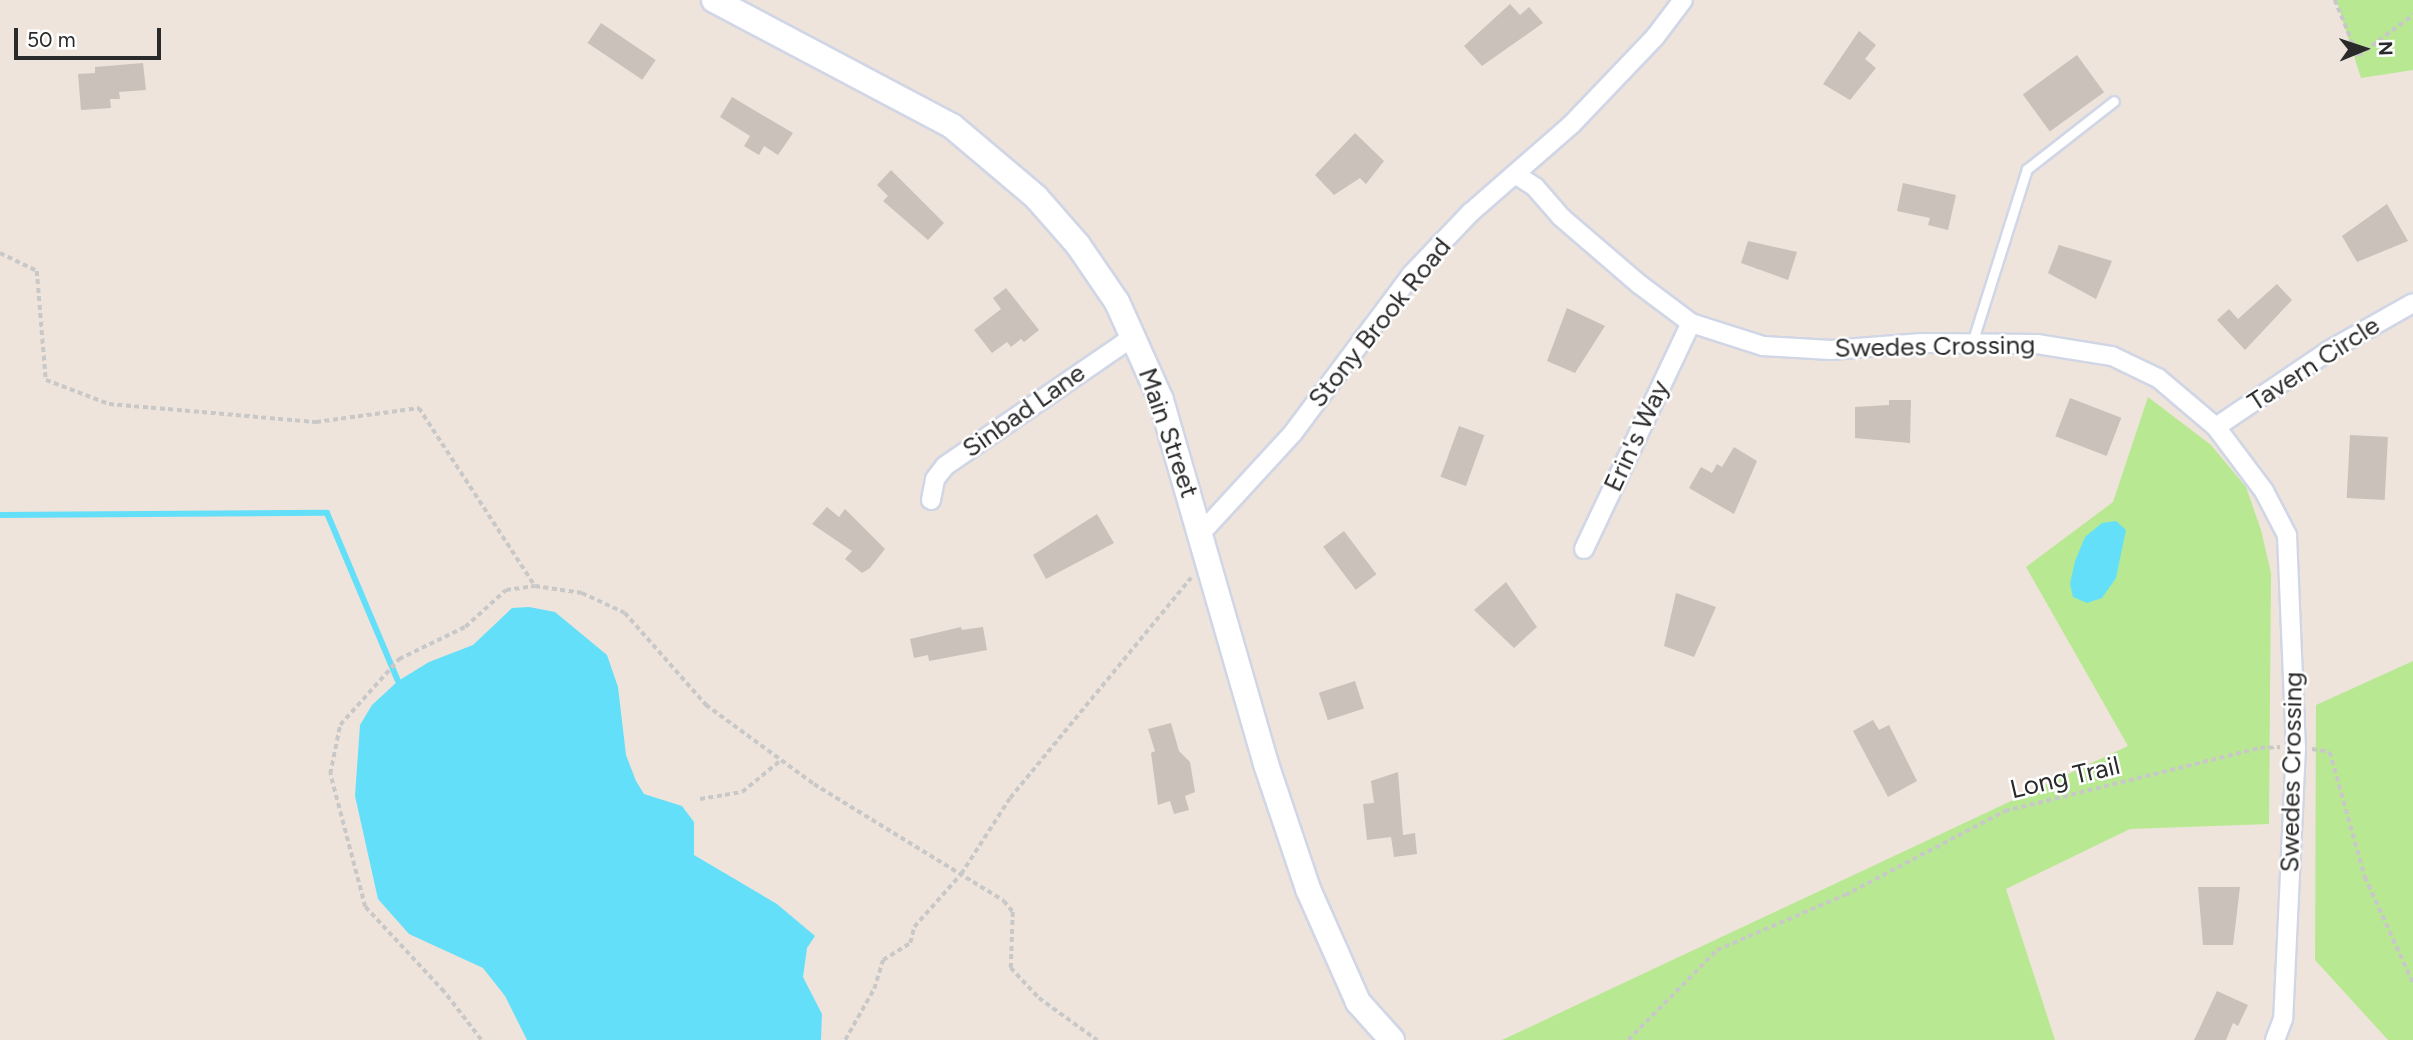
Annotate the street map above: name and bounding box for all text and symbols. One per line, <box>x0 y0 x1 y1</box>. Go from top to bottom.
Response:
scale bar <box>18 14 164 58</box>
north arrow <box>2329 14 2399 84</box>
text: 50 m <box>27 27 76 52</box>
text: N <box>2374 41 2397 56</box>
street label: Stony Brook Road <box>1302 232 1458 414</box>
street label: Tavern Circle <box>2242 310 2386 418</box>
street label: Swedes Crossing <box>1834 330 2036 364</box>
street label: Sinbad Lane <box>957 357 1091 465</box>
street label: Main Street <box>1131 364 1205 502</box>
street label: Erin's Way <box>1598 375 1676 497</box>
street label: Swedes Crossing <box>2275 671 2309 873</box>
street label: Long Trail <box>2007 750 2123 806</box>

